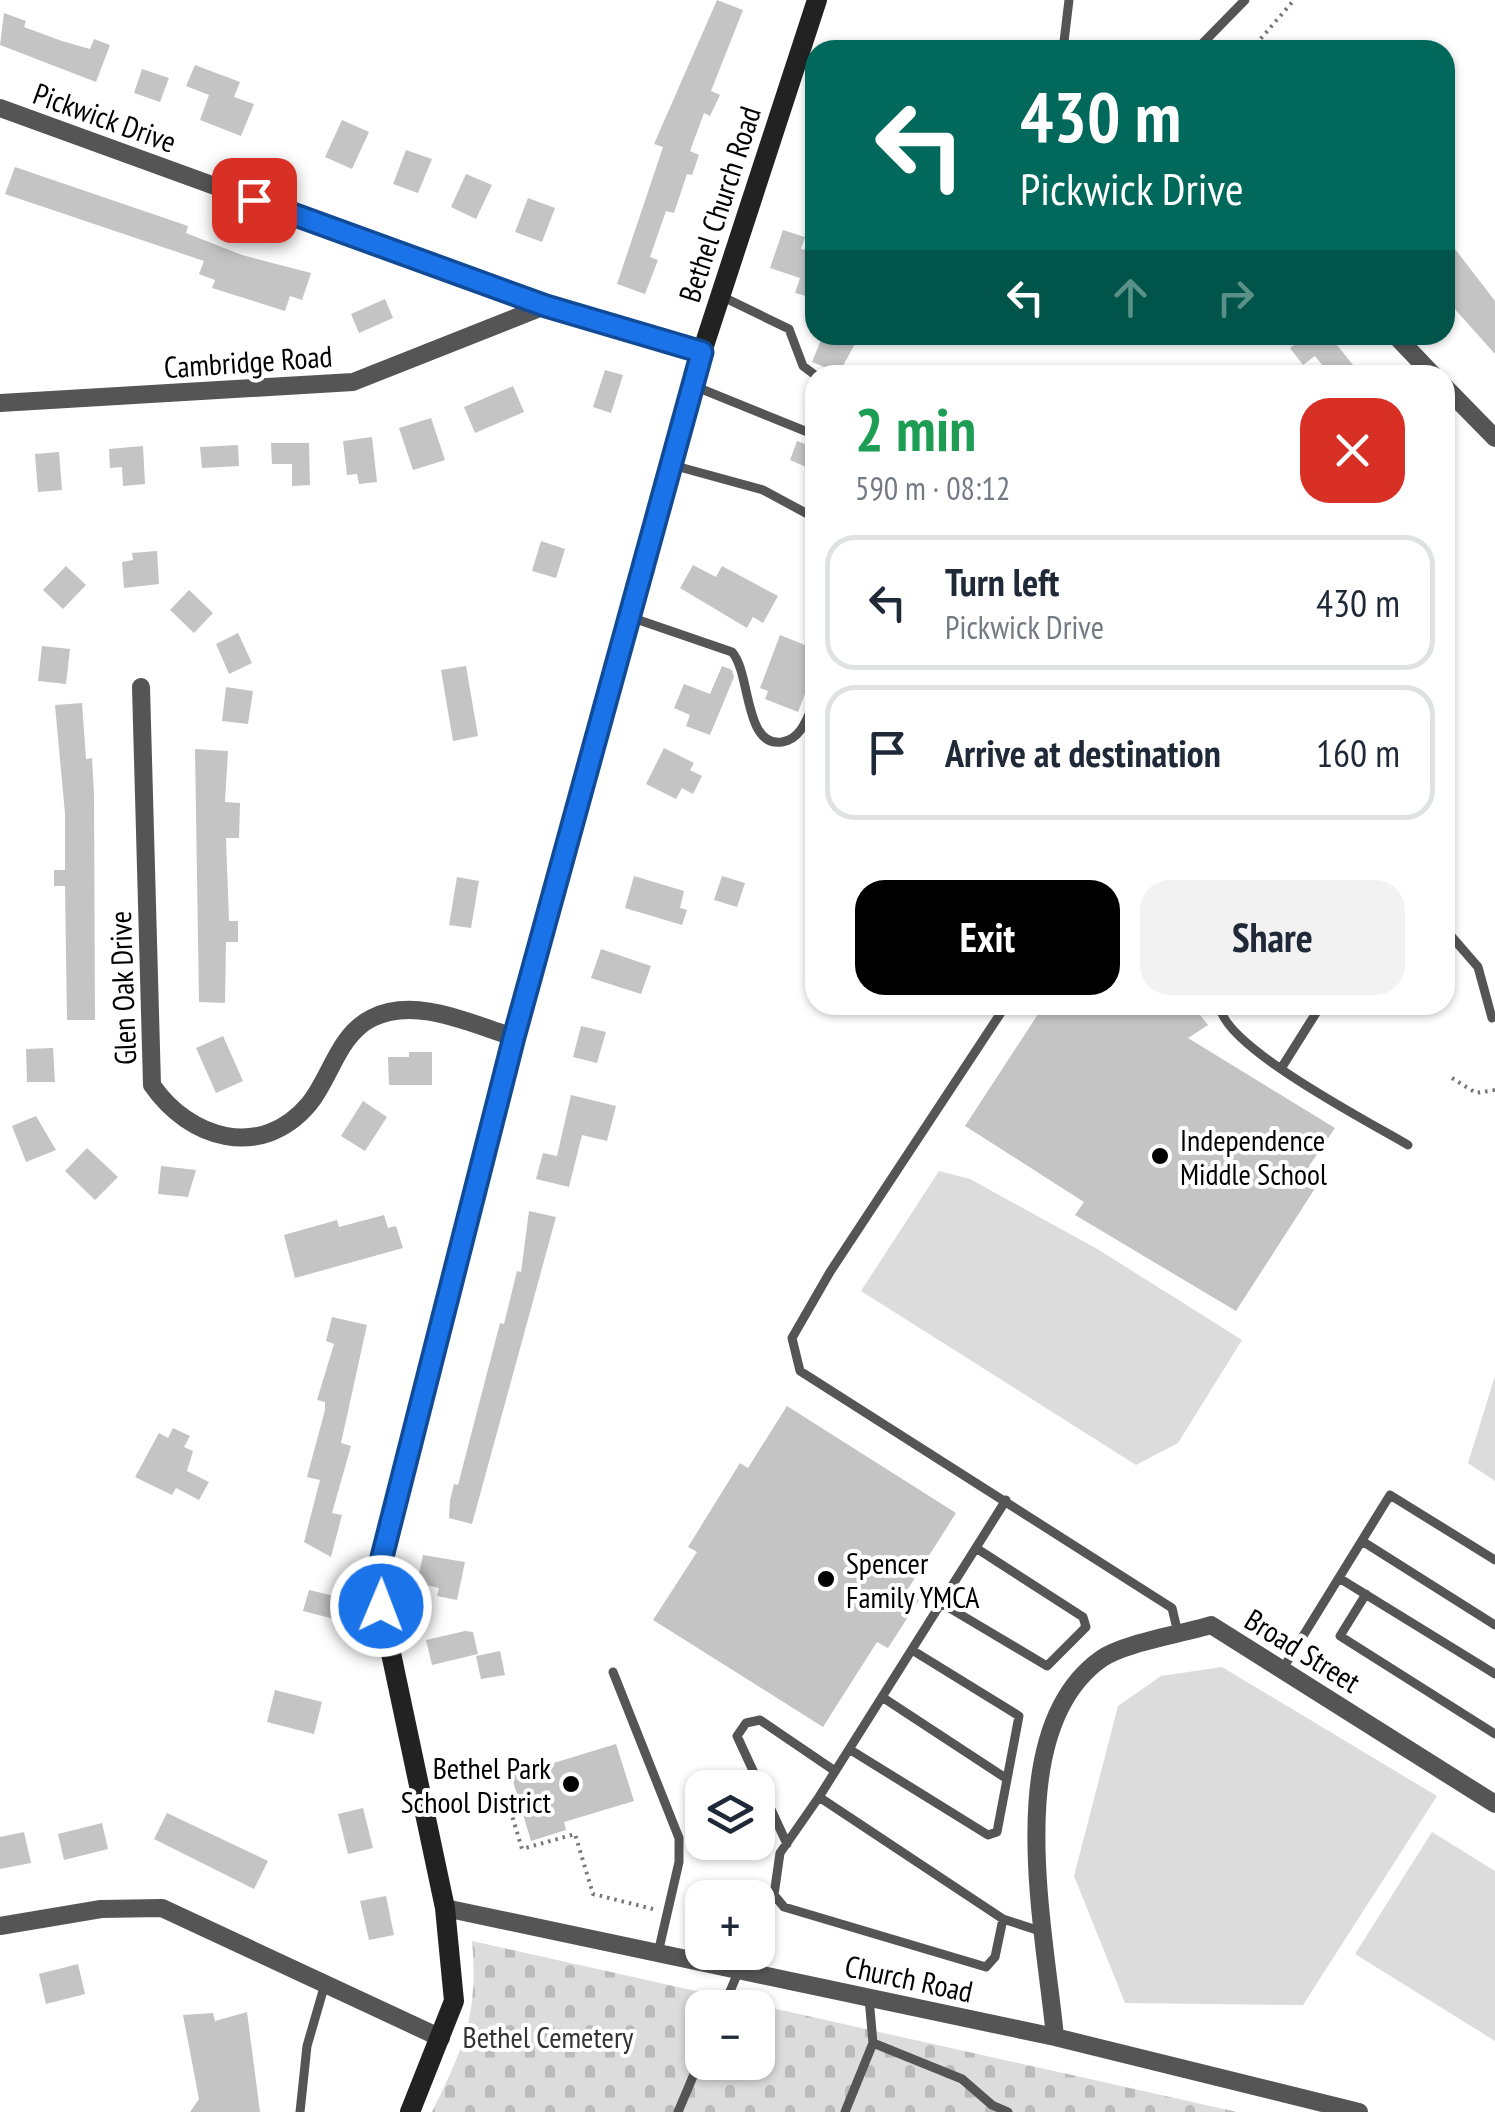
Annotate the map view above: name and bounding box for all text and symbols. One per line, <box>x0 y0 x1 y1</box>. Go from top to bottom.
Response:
text: 430 m <box>1020 71 1181 161</box>
street label: Pickwick Drive <box>28 73 182 161</box>
icon: left <box>855 80 985 210</box>
street label: Bethel Church Road <box>669 101 769 307</box>
pin <box>212 158 297 243</box>
text: Pickwick Drive <box>1020 159 1244 217</box>
icon: arrive <box>227 173 282 228</box>
icon: left <box>998 270 1053 325</box>
icon: ahead <box>1103 270 1158 325</box>
icon: right <box>1208 270 1263 325</box>
street label: Cambridge Road <box>163 336 333 386</box>
text: 2 min <box>855 390 976 468</box>
button: close <box>1300 398 1405 503</box>
text: 590 m · 08:12 <box>855 467 1010 509</box>
text: Turn left <box>945 557 1059 606</box>
icon: left <box>860 575 915 630</box>
text: 430 m <box>1316 578 1400 627</box>
text: Pickwick Drive <box>945 606 1104 648</box>
icon: arrive <box>860 725 915 780</box>
text: Arrive at destination <box>945 728 1221 777</box>
text: 160 m <box>1316 728 1400 777</box>
button: Exit <box>855 880 1120 995</box>
button: Share <box>1140 880 1405 995</box>
street label: Glen Oak Drive <box>100 910 144 1066</box>
place label: Independence Middle School <box>1180 1120 1327 1193</box>
marker: Independence Middle School <box>1149 1145 1171 1167</box>
place label: Spencer Family YMCA <box>846 1543 980 1616</box>
position arrow <box>329 1554 433 1658</box>
marker: Spencer Family YMCA <box>815 1568 837 1590</box>
street label: Broad Street <box>1238 1599 1369 1701</box>
place label: Bethel Park School District <box>401 1748 552 1821</box>
map controls <box>685 1770 775 2080</box>
button: layers <box>685 1770 775 1860</box>
marker: Bethel Park School District <box>560 1773 582 1795</box>
button: + <box>685 1880 775 1970</box>
street label: Church Road <box>842 1945 976 2011</box>
button: − <box>685 1990 775 2080</box>
park label: Bethel Cemetery <box>463 2017 634 2056</box>

